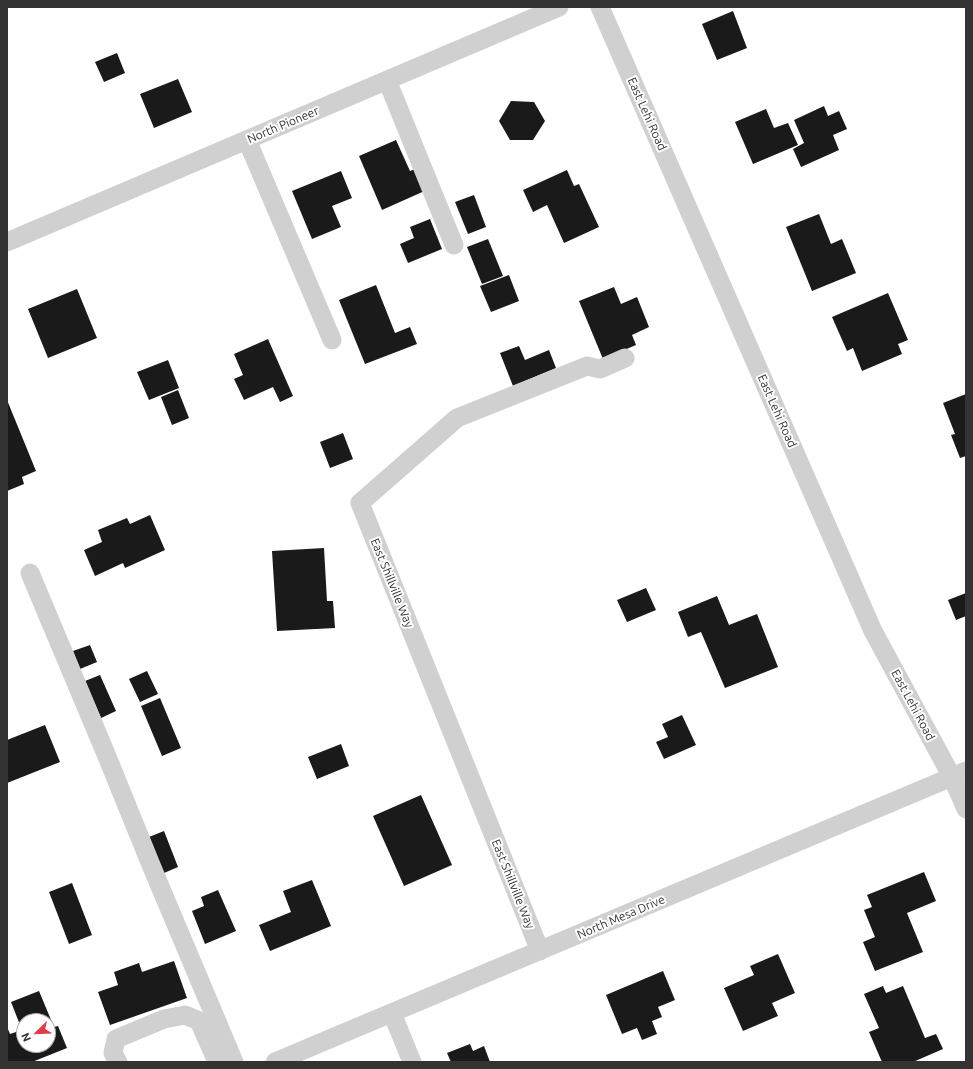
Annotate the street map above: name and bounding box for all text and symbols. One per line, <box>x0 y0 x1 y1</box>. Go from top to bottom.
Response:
street label: East Lehi Road <box>624 75 670 153</box>
street label: North Pioneer <box>245 103 321 147</box>
street label: East Lehi Road <box>754 372 800 450</box>
street label: East Shillville Way <box>368 536 416 630</box>
street label: East Lehi Road <box>888 667 938 743</box>
street label: East Shillville Way <box>489 837 537 931</box>
street label: North Mesa Drive <box>575 892 667 942</box>
north arrow <box>16 1013 56 1053</box>
text: N <box>19 1031 33 1043</box>

